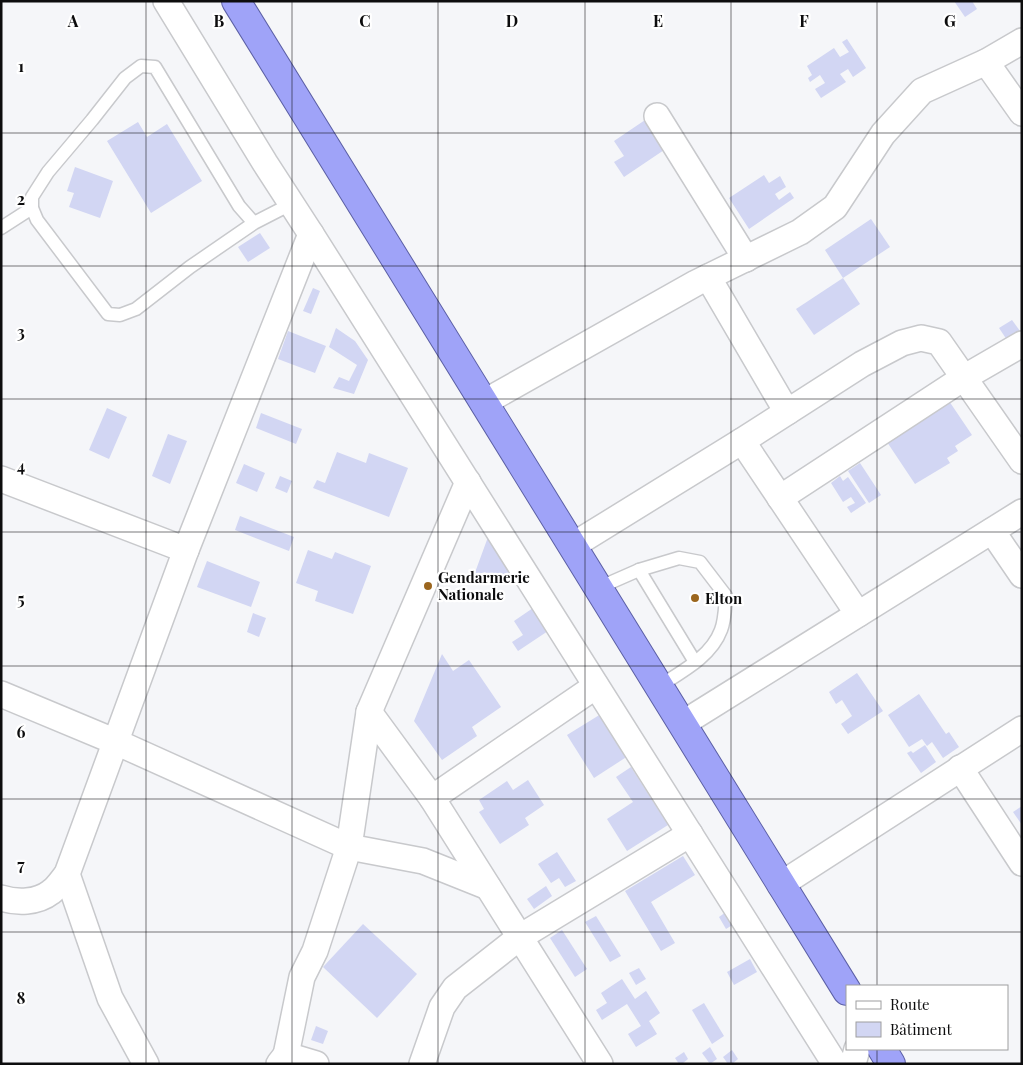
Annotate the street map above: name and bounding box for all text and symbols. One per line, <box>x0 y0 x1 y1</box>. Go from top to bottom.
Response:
text: A <box>67 10 79 31</box>
text: B <box>214 10 225 31</box>
text: C <box>359 10 371 31</box>
text: D <box>506 10 518 31</box>
text: E <box>653 10 663 31</box>
text: F <box>799 10 809 31</box>
text: G <box>944 10 956 31</box>
text: 1 <box>18 55 24 76</box>
text: 2 <box>17 188 25 209</box>
text: 3 <box>17 321 25 342</box>
text: 4 <box>17 455 25 476</box>
place label: Gendarmerie Nationale <box>438 567 530 604</box>
marker: Gendarmerie Nationale <box>422 580 434 592</box>
text: 5 <box>17 588 25 609</box>
place label: Elton <box>705 588 743 608</box>
marker: Elton <box>689 592 701 604</box>
text: 6 <box>17 721 26 742</box>
text: 7 <box>17 854 25 875</box>
legend <box>846 985 1008 1050</box>
text: 8 <box>17 987 26 1008</box>
text: Route <box>890 994 930 1014</box>
text: Bâtiment <box>890 1019 952 1039</box>

